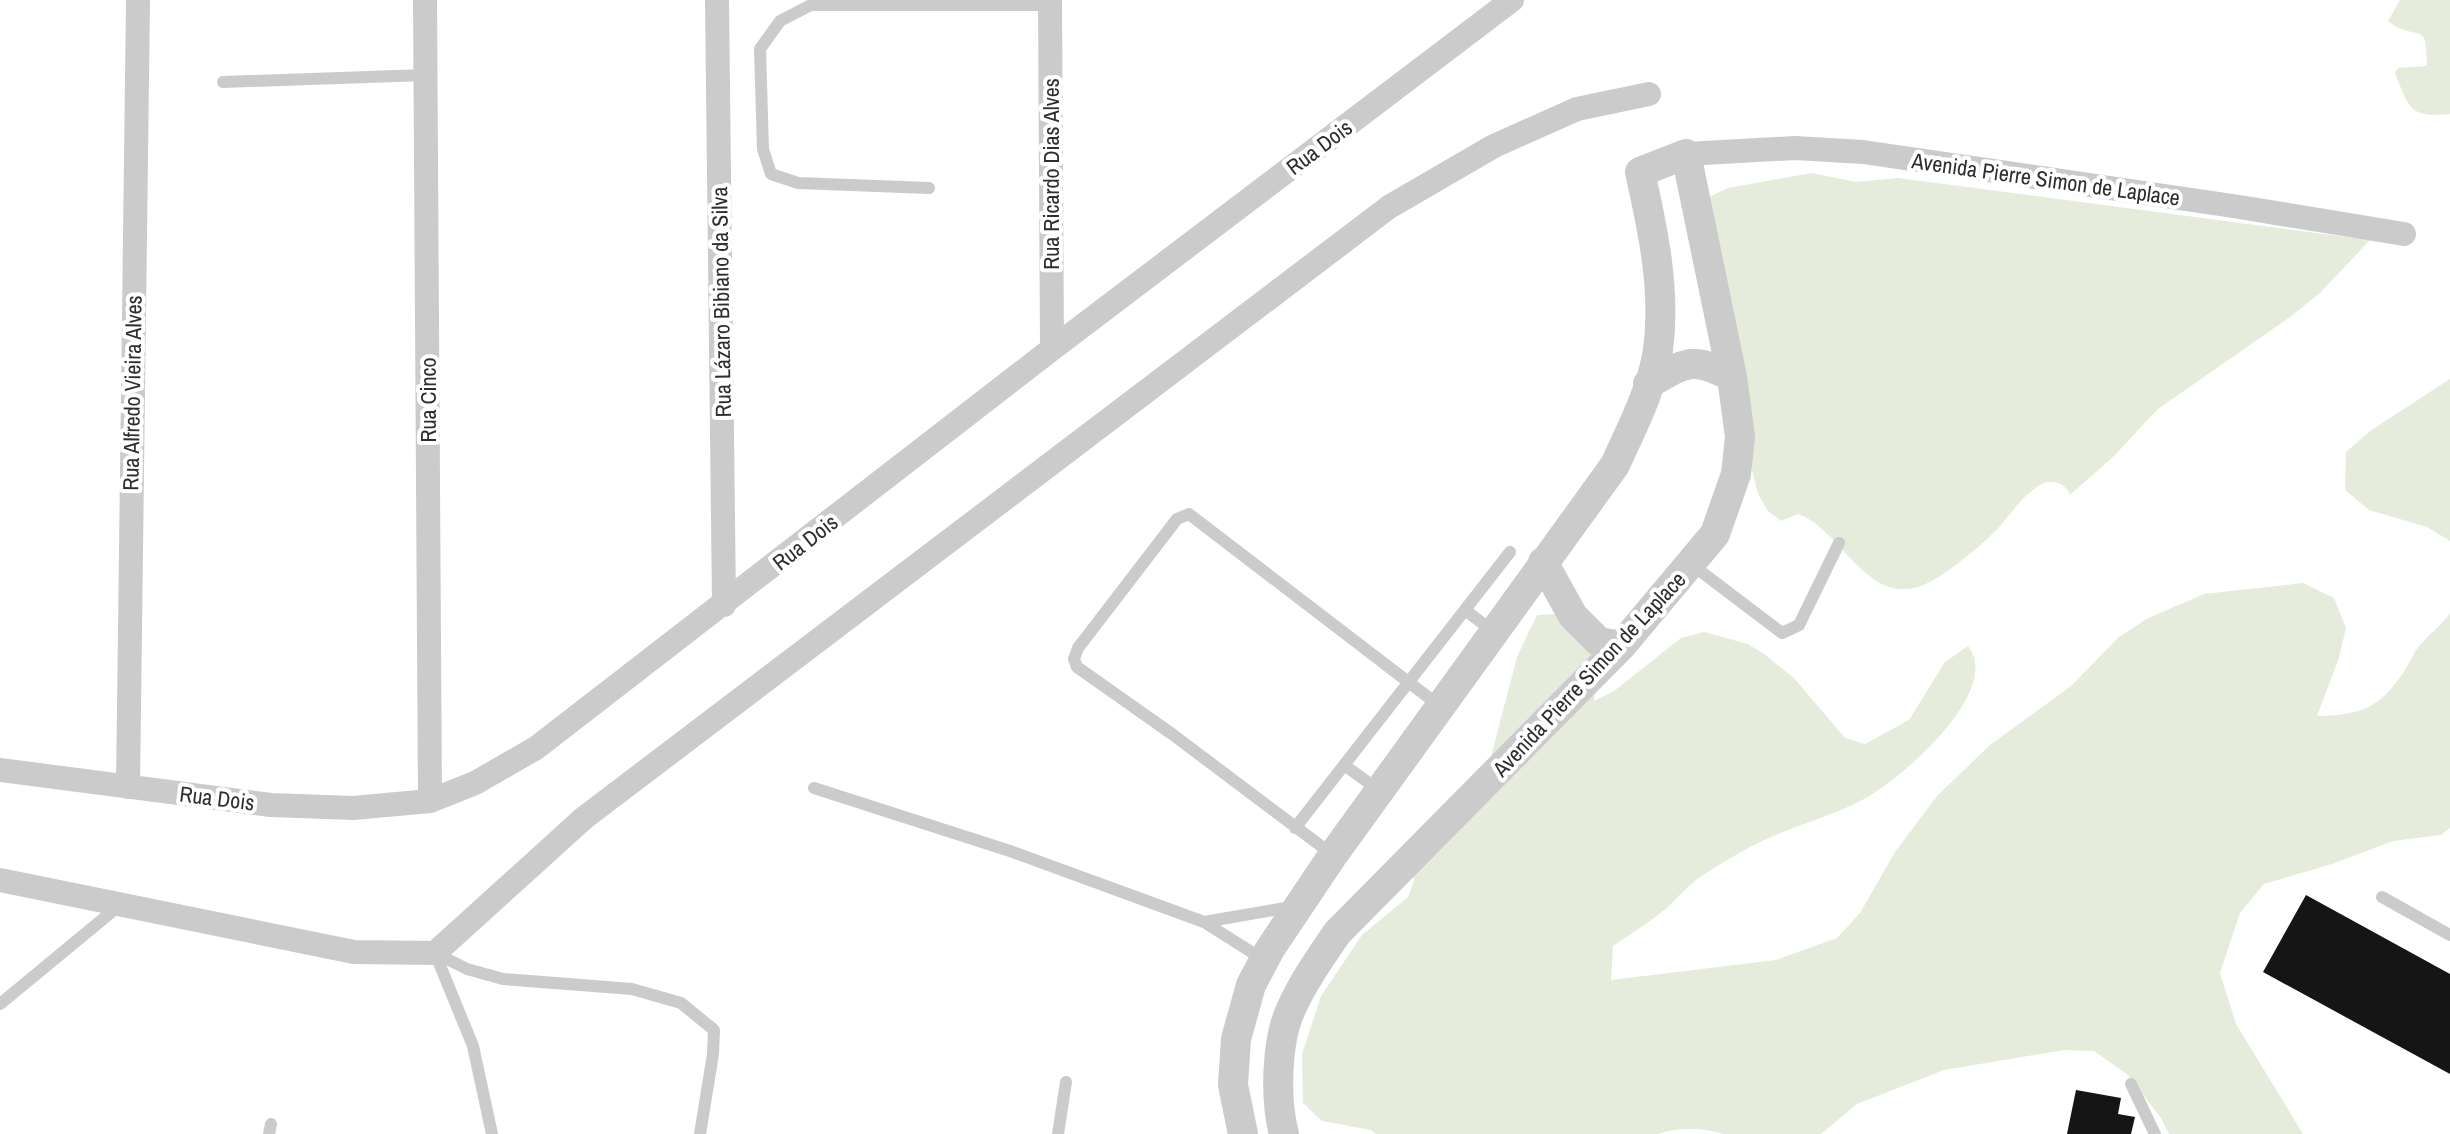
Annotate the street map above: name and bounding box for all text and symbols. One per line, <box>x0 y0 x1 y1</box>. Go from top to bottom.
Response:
street label: Rua Ricardo Dias Alves <box>1036 78 1066 270</box>
street label: Rua Dois <box>1280 112 1358 182</box>
street label: Avenida Pierre Simon de Laplace <box>1909 145 2182 213</box>
street label: Rua Lázaro Bibiano da Silva <box>704 186 738 418</box>
street label: Rua Alfredo Vieira Alves <box>115 295 149 491</box>
street label: Rua Cinco <box>413 357 443 443</box>
street label: Rua Dois <box>766 507 844 577</box>
street label: Avenida Pierre Simon de Laplace <box>1485 565 1692 784</box>
street label: Rua Dois <box>178 779 256 817</box>

